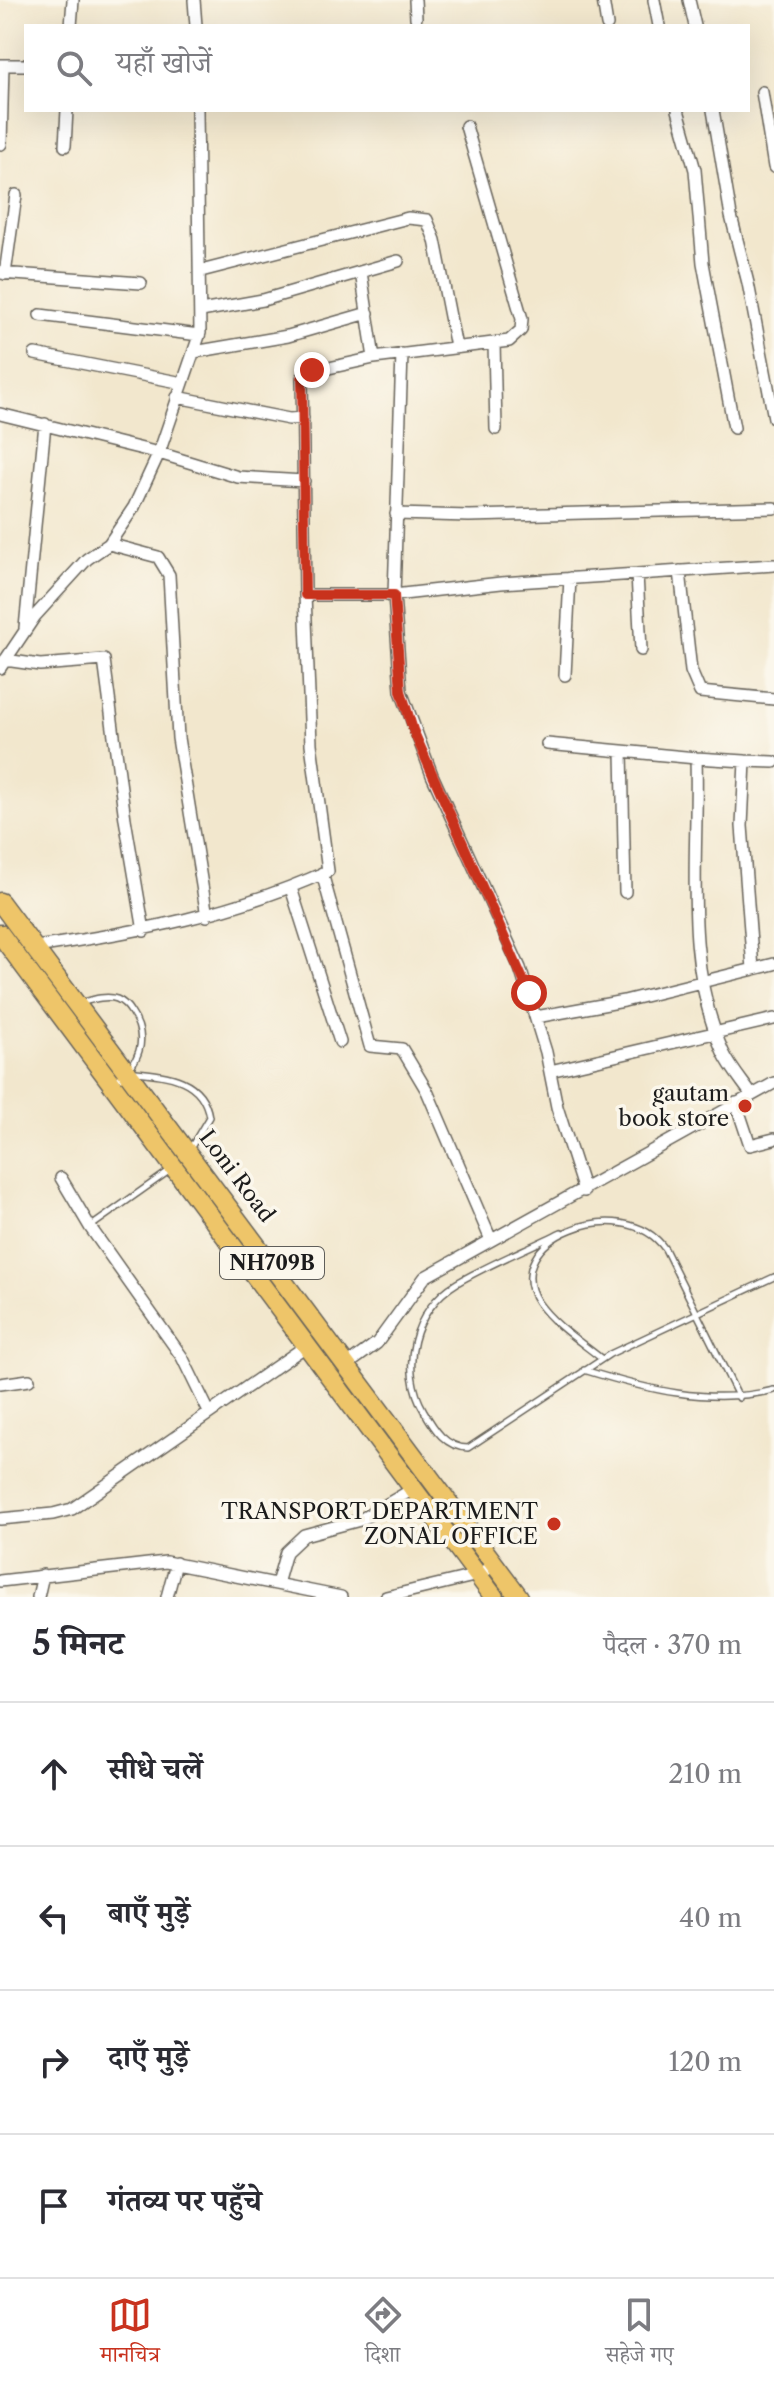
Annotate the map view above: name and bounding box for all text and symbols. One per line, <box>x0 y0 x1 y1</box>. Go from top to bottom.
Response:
search box <box>24 24 750 112</box>
text: यहाँ खोजें <box>116 44 212 81</box>
icon: search <box>52 46 96 90</box>
route end <box>294 352 330 388</box>
route start <box>511 975 547 1011</box>
place label: gautam book store <box>619 1080 730 1132</box>
marker: gautam book store <box>736 1097 754 1115</box>
street label: Loni Road <box>194 1124 280 1228</box>
road number: NH709B <box>220 1247 324 1279</box>
place label: TRANSPORT DEPARTMENT ZONAL OFFICE <box>221 1498 539 1550</box>
marker: TRANSPORT DEPARTMENT ZONAL OFFICE <box>545 1515 563 1533</box>
text: 5 मिनट <box>32 1622 124 1664</box>
text: पैदल · 370 m <box>604 1629 742 1661</box>
text: सीधे चलें <box>108 1750 203 1787</box>
icon: ahead <box>32 1752 76 1796</box>
text: 210 m <box>669 1758 742 1790</box>
text: बाएँ मुड़ें <box>108 1894 190 1931</box>
icon: left <box>32 1896 76 1940</box>
text: 40 m <box>679 1902 742 1934</box>
text: दाएँ मुड़ें <box>108 2038 189 2075</box>
icon: right <box>32 2040 76 2084</box>
text: 120 m <box>668 2046 742 2078</box>
text: गंतव्य पर पहुँचे <box>108 2182 262 2219</box>
icon: arrive <box>32 2184 76 2228</box>
tab: मानचित्र <box>100 2293 160 2376</box>
tab: दिशा <box>361 2293 405 2376</box>
tab: सहेजे गए <box>605 2293 674 2376</box>

